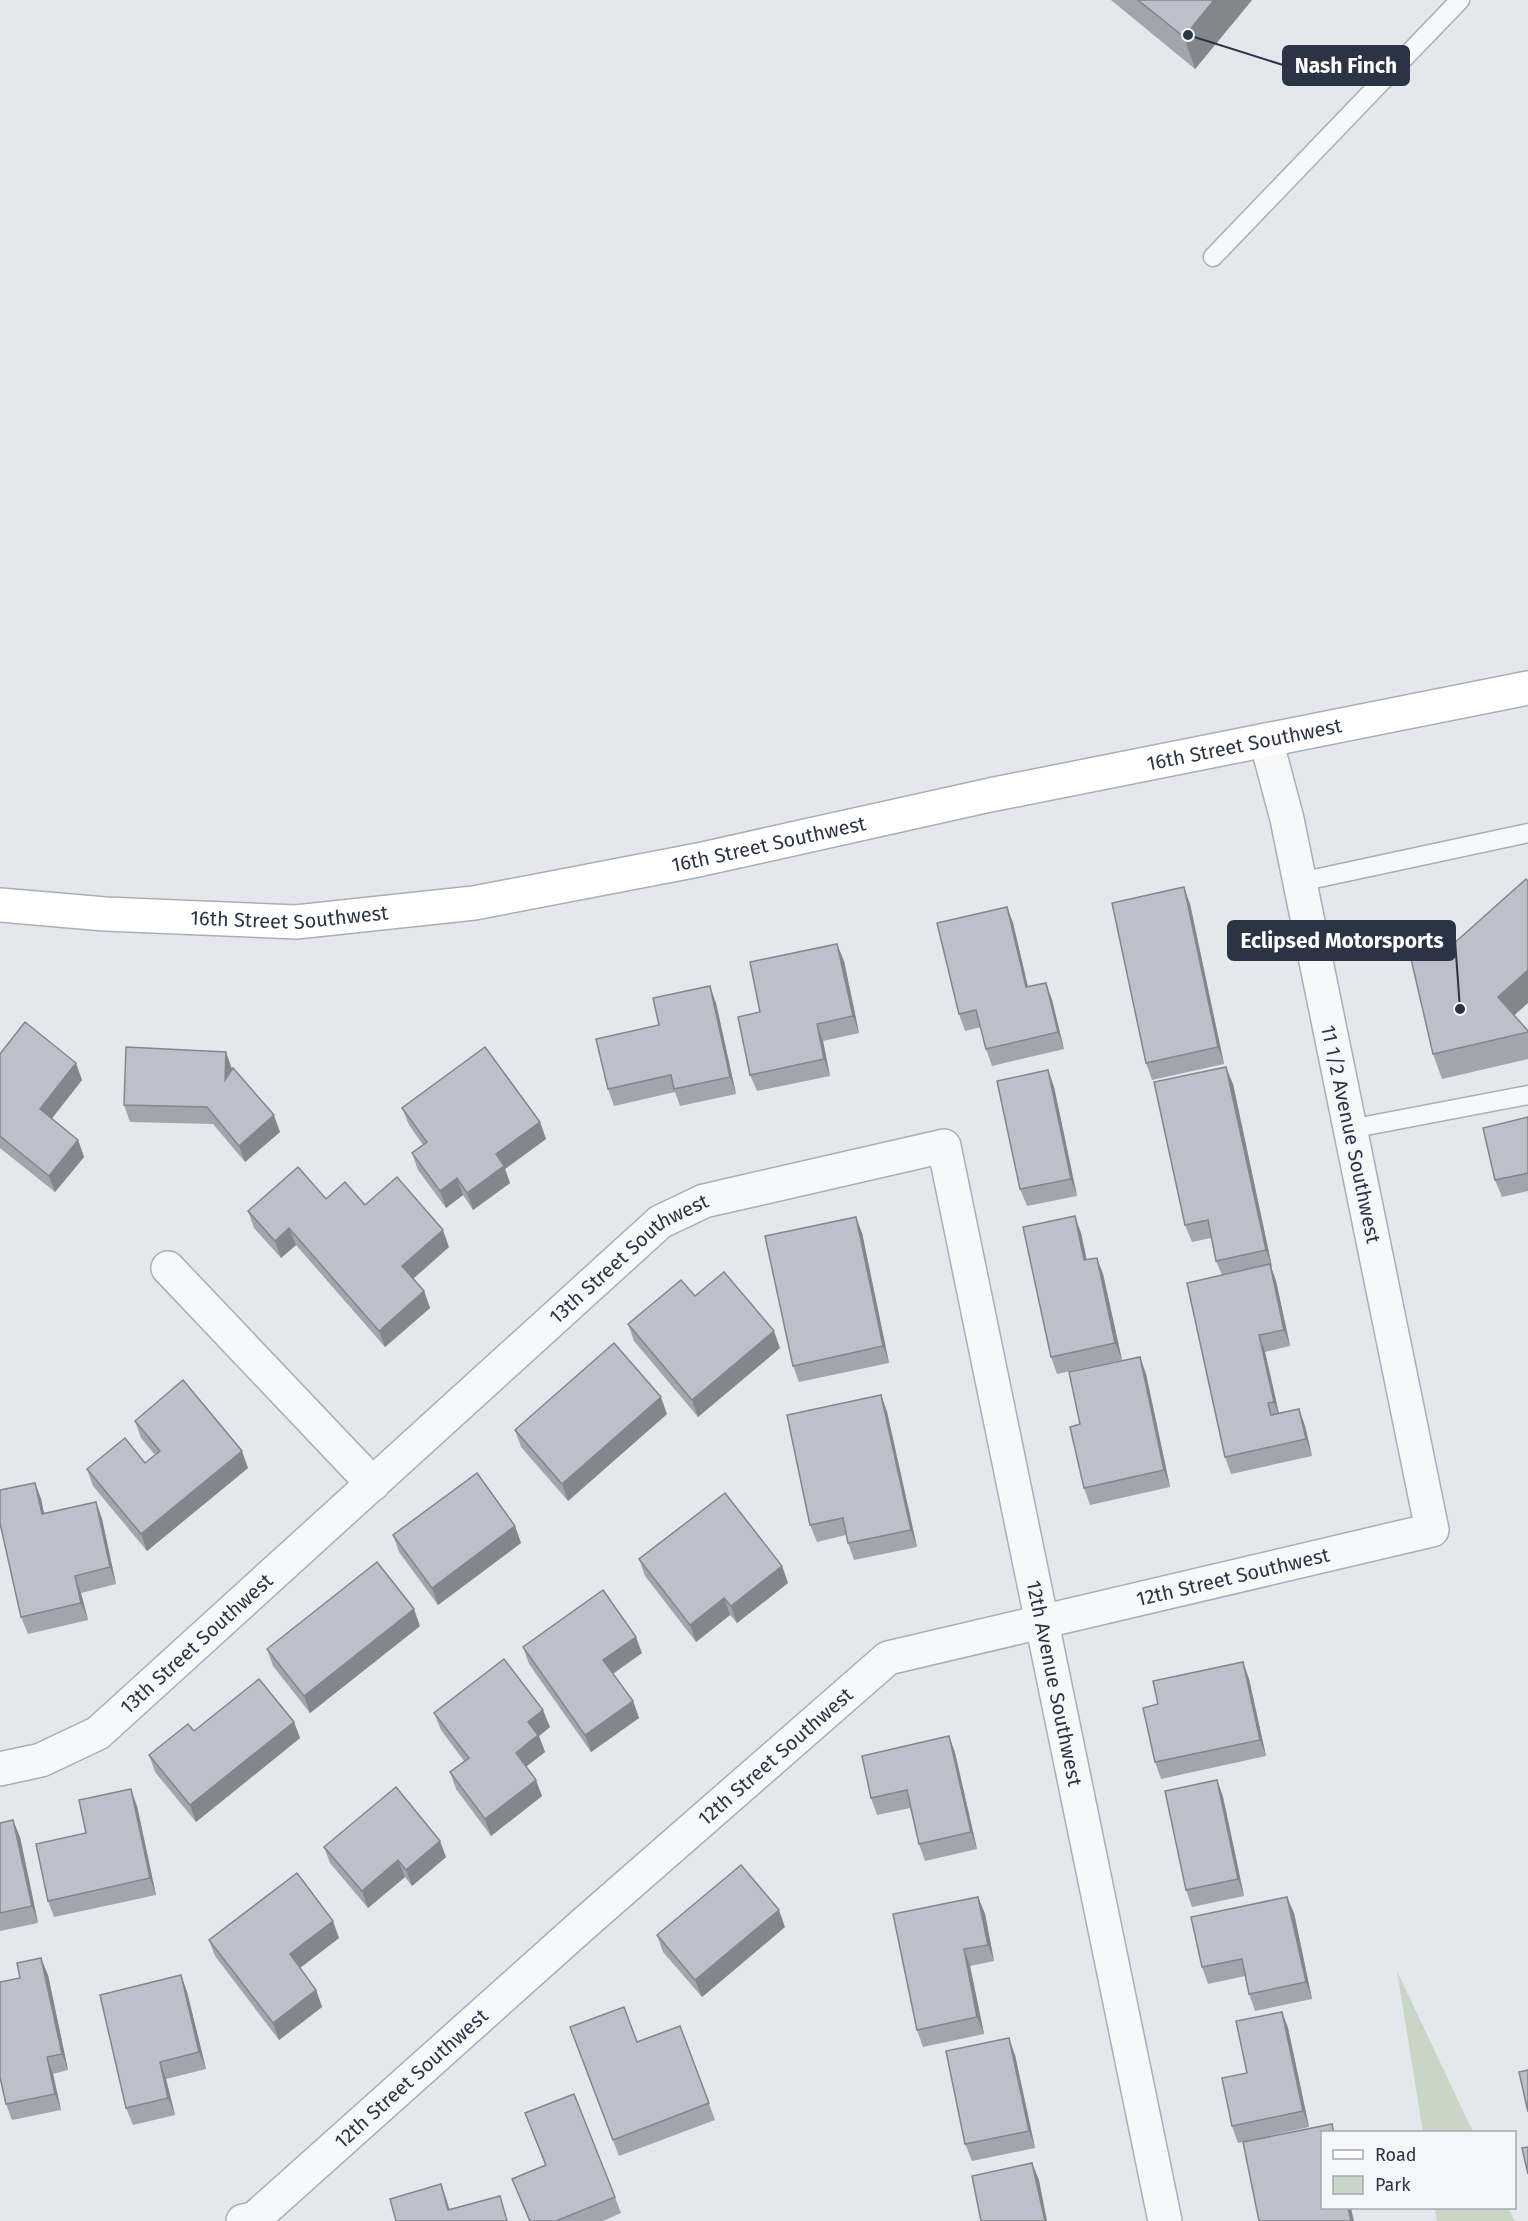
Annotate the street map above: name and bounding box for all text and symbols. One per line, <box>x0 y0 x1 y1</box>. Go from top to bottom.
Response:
callout: Nash Finch <box>1283 46 1409 85</box>
text: Nash Finch <box>1295 53 1397 79</box>
street label: 16th Street Southwest <box>1145 713 1345 776</box>
street label: 16th Street Southwest <box>669 811 869 877</box>
street label: 16th Street Southwest <box>190 900 390 934</box>
callout: Eclipsed Motorsports <box>1228 921 1455 960</box>
text: Eclipsed Motorsports <box>1240 928 1444 954</box>
street label: 11 1/2 Avenue Southwest <box>1316 1023 1386 1246</box>
street label: 13th Street Southwest <box>544 1188 713 1329</box>
street label: 12th Street Southwest <box>1134 1542 1332 1611</box>
street label: 13th Street Southwest <box>115 1568 278 1719</box>
street label: 12th Avenue Southwest <box>1022 1578 1087 1789</box>
street label: 12th Street Southwest <box>693 1682 858 1831</box>
street label: 12th Street Southwest <box>330 2003 493 2153</box>
legend <box>1321 2131 1516 2209</box>
text: Road <box>1375 2144 1417 2166</box>
text: Park <box>1375 2174 1411 2196</box>

